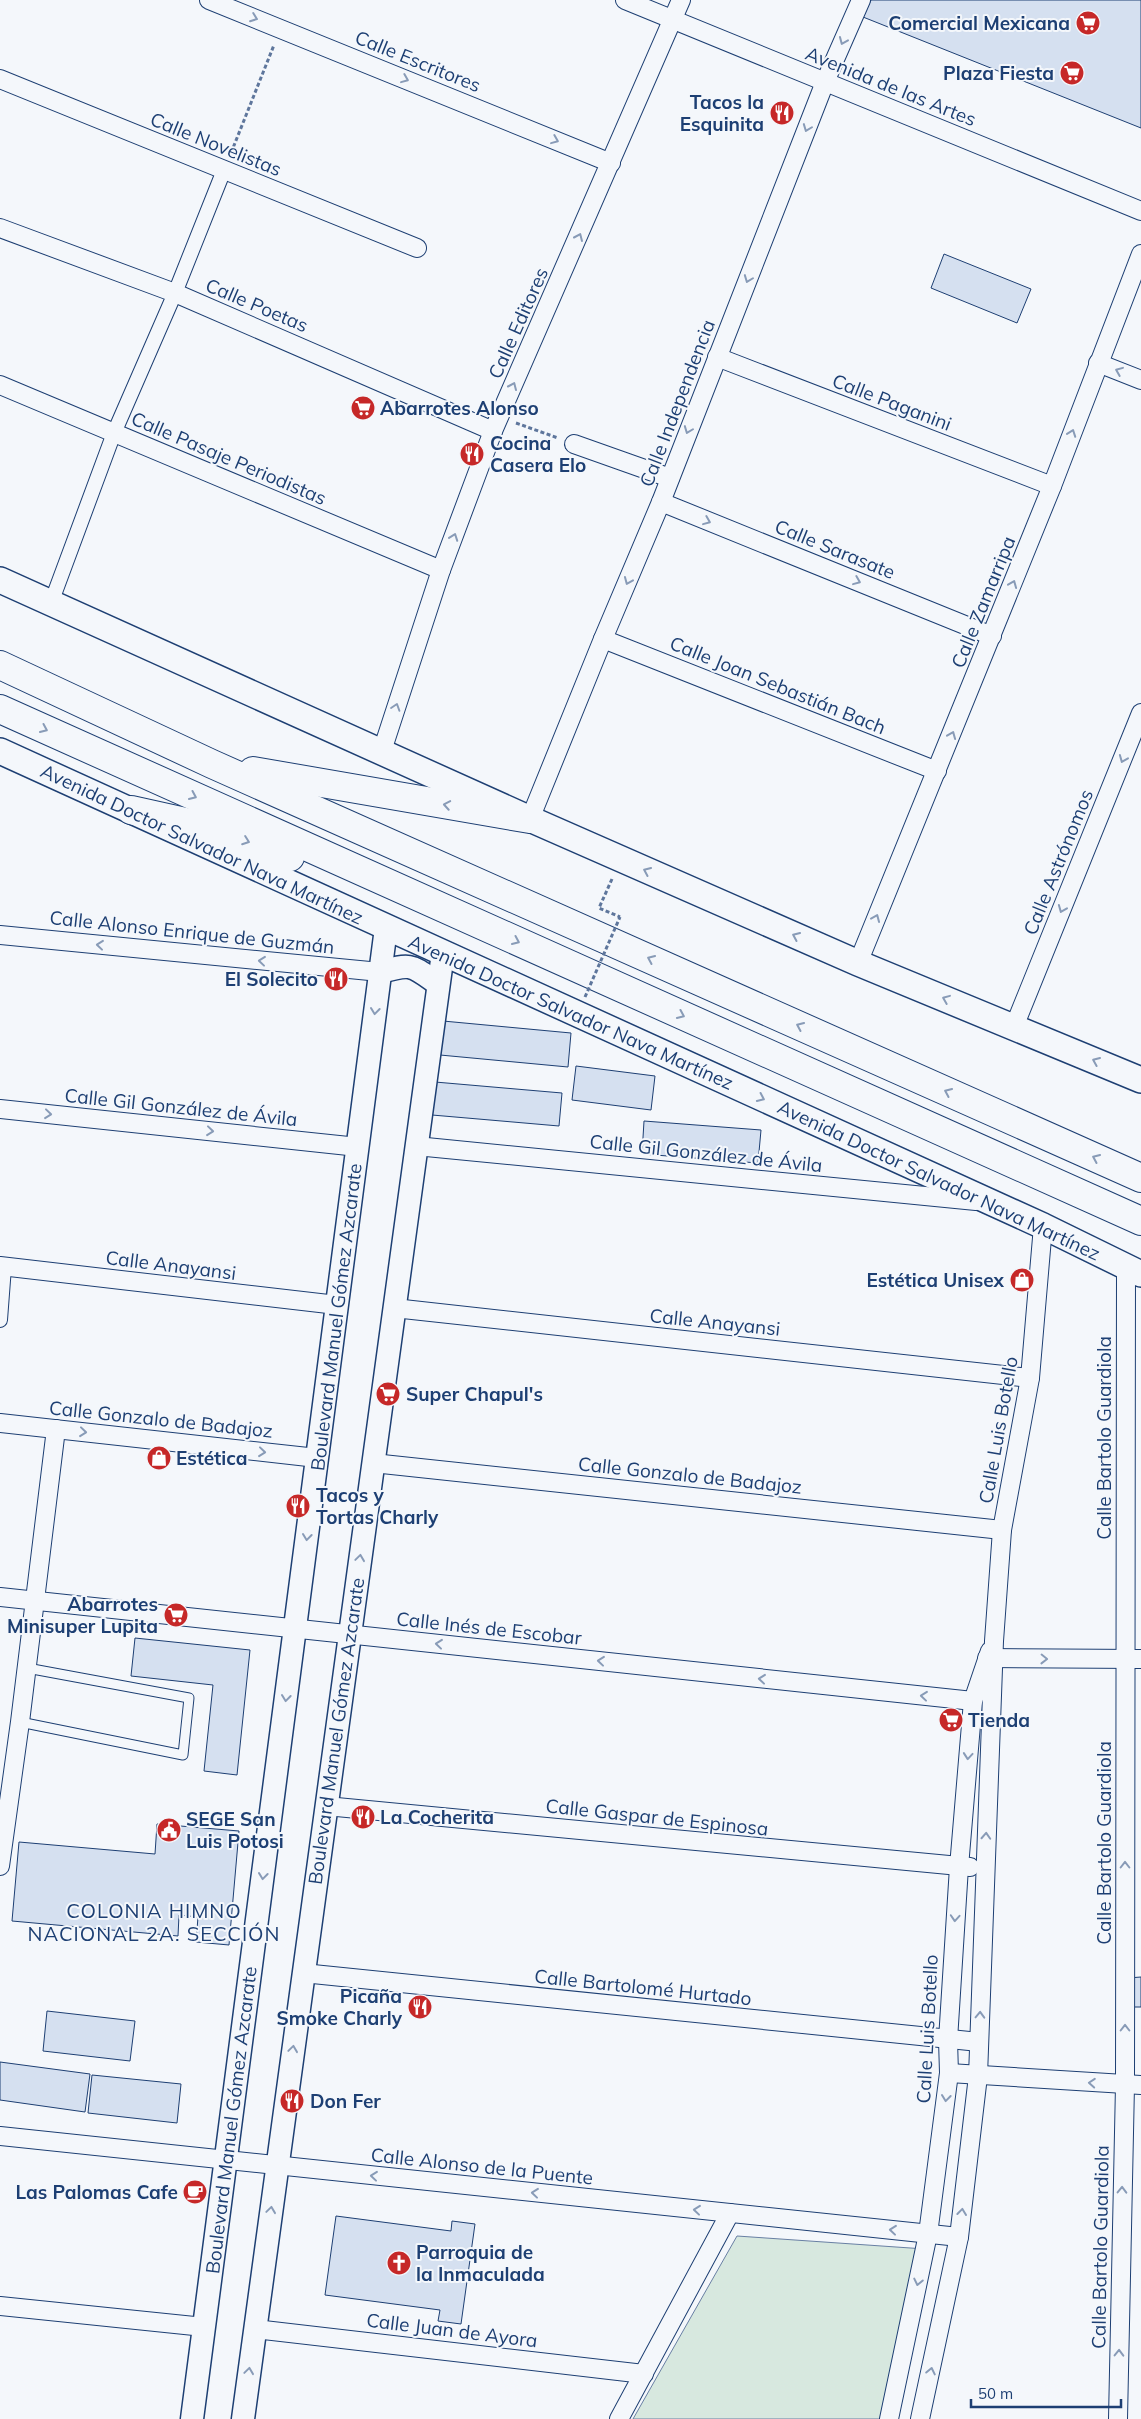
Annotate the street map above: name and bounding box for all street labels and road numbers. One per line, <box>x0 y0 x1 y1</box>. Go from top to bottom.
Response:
street label: Calle Escritores <box>352 25 484 97</box>
street label: Avenida de las Artes <box>802 41 980 131</box>
street label: Calle Novelistas <box>147 107 285 181</box>
street label: Calle Editores <box>483 264 553 382</box>
street label: Calle Poetas <box>202 273 312 337</box>
street label: Calle Independencia <box>634 316 720 490</box>
street label: Calle Paganini <box>829 368 955 436</box>
street label: Calle Pasaje Periodistas <box>128 406 330 510</box>
street label: Calle Sarasate <box>771 514 899 584</box>
street label: Calle Zamarripa <box>946 533 1020 671</box>
street label: Calle Joan Sebastián Bach <box>666 631 890 739</box>
street label: Avenida Doctor Salvador Nava Martínez <box>37 758 367 930</box>
street label: Calle Astrónomos <box>1018 786 1098 938</box>
street label: Calle Alonso Enrique de Guzmán <box>48 905 336 959</box>
street label: Avenida Doctor Salvador Nava Martínez <box>405 929 737 1095</box>
street label: Calle Gil González de Ávila <box>63 1083 299 1131</box>
street label: Avenida Doctor Salvador Nava Martínez <box>774 1094 1104 1266</box>
street label: Calle Gil González de Ávila <box>588 1129 824 1177</box>
street label: Boulevard Manuel Gómez Azcarate <box>305 1162 367 1472</box>
street label: Calle Anayansi <box>104 1245 238 1285</box>
street label: Calle Anayansi <box>648 1303 782 1341</box>
street label: Calle Bartolo Guardiola <box>1092 1336 1116 1540</box>
street label: Calle Luis Botello <box>973 1355 1023 1505</box>
street label: Calle Gonzalo de Badajoz <box>48 1395 274 1443</box>
street label: Calle Gonzalo de Badajoz <box>577 1451 803 1499</box>
street label: Boulevard Manuel Gómez Azcarate <box>303 1576 369 1886</box>
street label: Calle Inés de Escobar <box>395 1606 583 1650</box>
street label: Calle Bartolo Guardiola <box>1092 1741 1116 1945</box>
street label: Calle Gaspar de Espinosa <box>545 1793 769 1841</box>
street label: Calle Luis Botello <box>911 1954 943 2104</box>
street label: Calle Bartolomé Hurtado <box>533 1964 753 2010</box>
street label: Boulevard Manuel Gómez Azcarate <box>200 1965 262 2275</box>
street label: Calle Alonso de la Puente <box>370 2142 594 2190</box>
street label: Calle Bartolo Guardiola <box>1086 2145 1114 2349</box>
street label: Calle Juan de Ayora <box>365 2308 539 2352</box>

